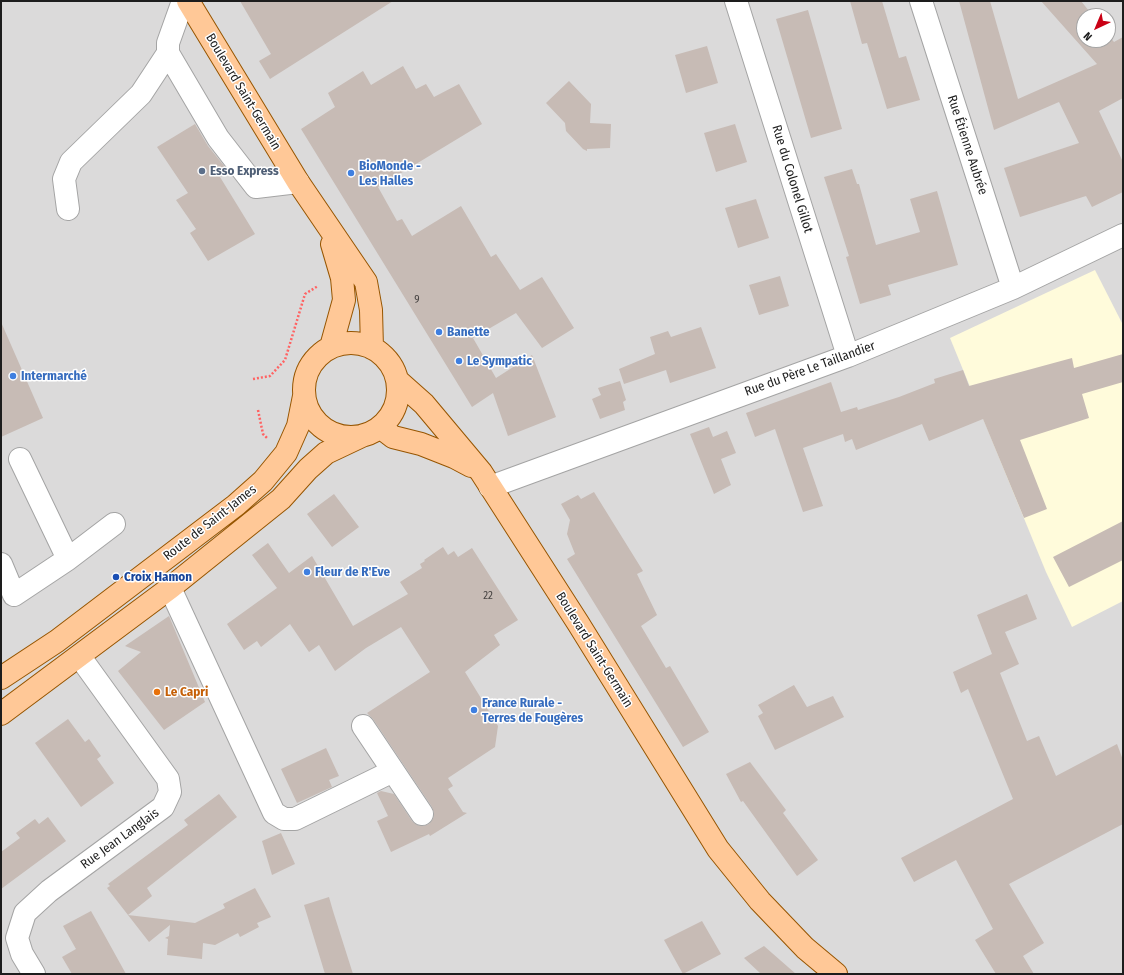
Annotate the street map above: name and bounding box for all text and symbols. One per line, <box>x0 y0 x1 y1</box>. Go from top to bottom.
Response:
north arrow <box>1076 8 1116 48</box>
text: N <box>1081 29 1095 43</box>
street label: Boulevard Saint-Germain <box>202 31 284 153</box>
street label: Rue Étienne Aubrée <box>944 93 990 197</box>
street label: Rue du Colonel Gillot <box>768 123 816 235</box>
place label: BioMonde - Les Halles <box>359 158 421 189</box>
place label: Esso Express <box>210 163 279 179</box>
marker: Esso Express <box>197 166 207 176</box>
marker: BioMonde - Les Halles <box>346 168 356 178</box>
house number: 9 <box>414 293 420 307</box>
place label: Banette <box>447 324 490 340</box>
marker: Banette <box>434 327 444 337</box>
street label: Rue du Père Le Taillandier <box>743 338 877 400</box>
place label: Le Sympatic <box>467 353 532 369</box>
marker: Le Sympatic <box>454 356 464 366</box>
place label: Intermarché <box>21 368 87 384</box>
marker: Intermarché <box>8 371 18 381</box>
street label: Route de Saint-James <box>160 482 260 564</box>
place label: Fleur de R'Eve <box>315 564 390 580</box>
marker: Fleur de R'Eve <box>302 567 312 577</box>
place label: Croix Hamon <box>124 569 192 585</box>
marker: Croix Hamon <box>111 572 121 582</box>
house number: 22 <box>483 589 493 603</box>
street label: Boulevard Saint-Germain <box>552 589 636 711</box>
place label: Le Capri <box>165 684 208 700</box>
marker: Le Capri <box>152 687 162 697</box>
place label: France Rurale - Terres de Fougères <box>482 695 583 726</box>
marker: France Rurale - Terres de Fougères <box>469 705 479 715</box>
street label: Rue Jean Langlais <box>78 805 162 873</box>

